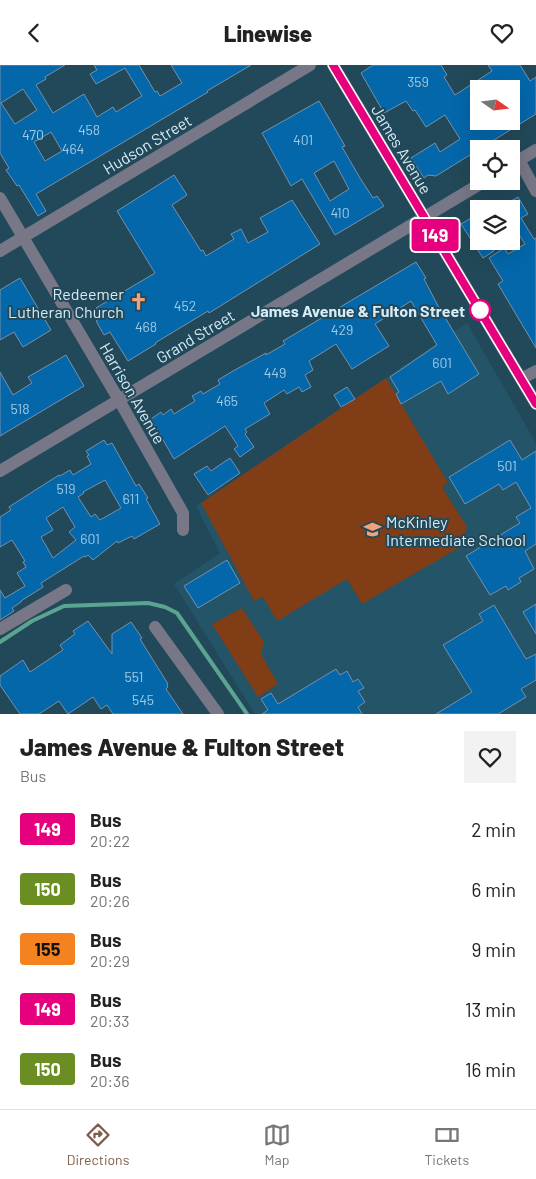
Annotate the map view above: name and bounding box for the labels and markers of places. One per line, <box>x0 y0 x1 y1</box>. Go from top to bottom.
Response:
place label: Redeemer Lutheran Church <box>8 284 124 321</box>
church icon: Redeemer Lutheran Church <box>128 292 148 312</box>
marker: James Avenue & Fulton Street <box>469 299 491 321</box>
place label: James Avenue & Fulton Street <box>251 301 465 320</box>
place label: McKinley Intermediate School <box>386 512 526 549</box>
school or university icon: McKinley Intermediate School <box>362 520 382 540</box>

